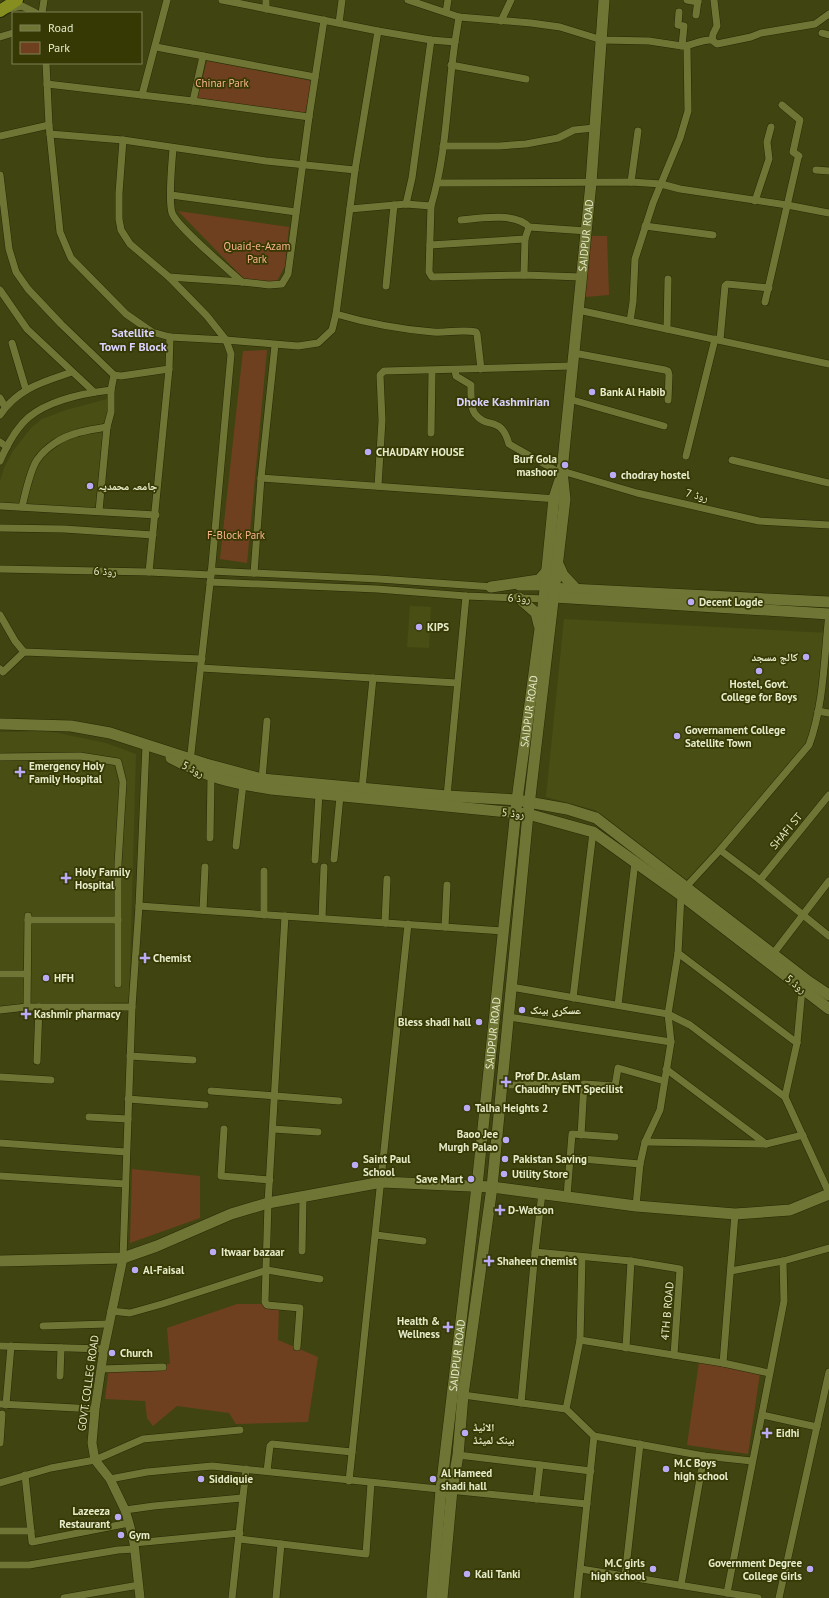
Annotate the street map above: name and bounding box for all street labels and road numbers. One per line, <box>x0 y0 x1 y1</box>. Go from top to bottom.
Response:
street label: SAIDPUR ROAD <box>575 199 596 272</box>
street label: روڈ 7 <box>684 486 710 504</box>
street label: روڈ 6 <box>93 564 117 578</box>
street label: روڈ 6 <box>507 591 531 605</box>
street label: SAIDPUR ROAD <box>517 675 541 748</box>
street label: روڈ 5 <box>180 758 206 780</box>
street label: روڈ 5 <box>501 805 525 821</box>
street label: SHAFI ST <box>767 810 805 852</box>
street label: روڈ 5 <box>783 971 809 997</box>
street label: SAIDPUR ROAD <box>482 997 504 1070</box>
street label: 4TH B ROAD <box>657 1281 677 1341</box>
street label: SAIDPUR ROAD <box>446 1319 468 1392</box>
street label: GOVT. COLLEG ROAD <box>74 1334 102 1432</box>

